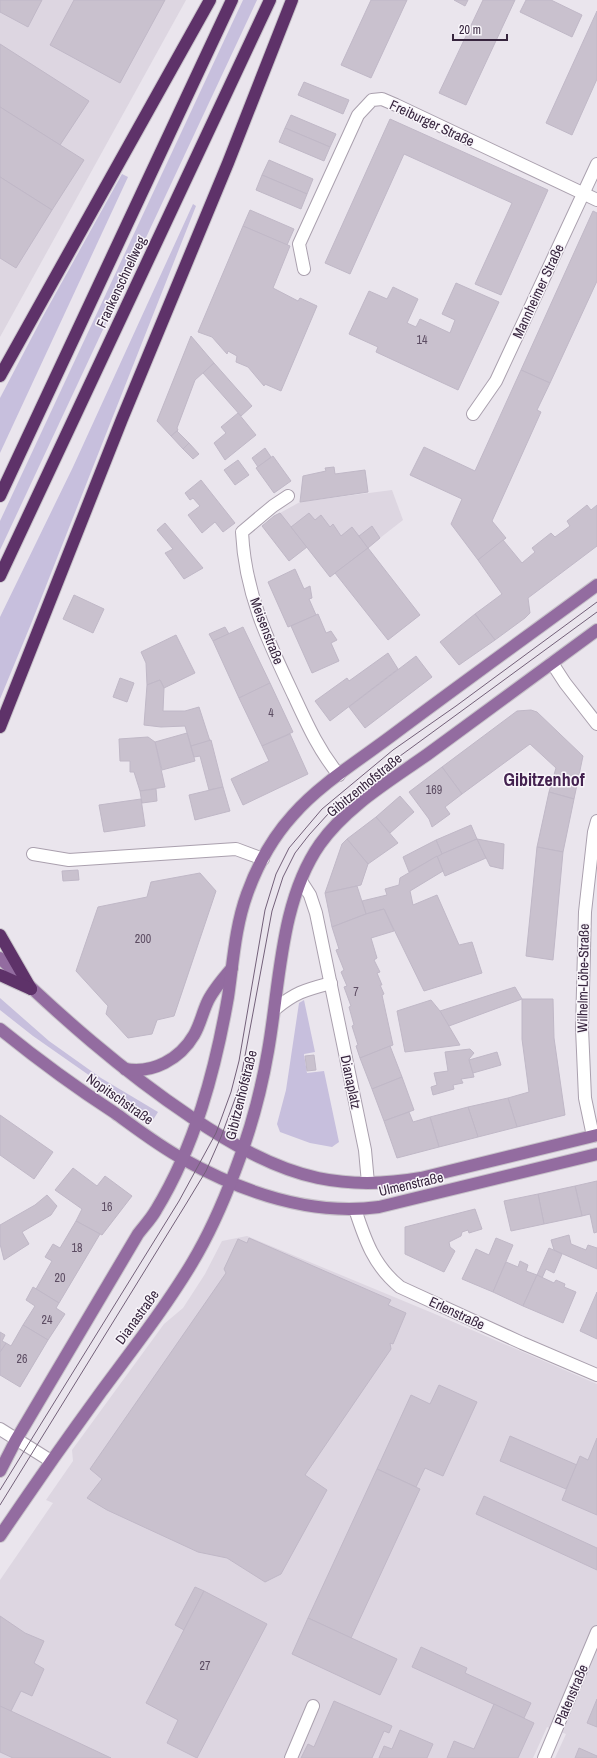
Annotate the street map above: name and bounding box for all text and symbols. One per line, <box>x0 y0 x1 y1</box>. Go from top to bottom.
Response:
scale bar <box>453 16 507 42</box>
text: 20 m <box>459 22 481 38</box>
street label: Freiburger Straße <box>387 96 477 150</box>
street label: Frankenschnellweg <box>92 233 150 331</box>
street label: Mannheimer Straße <box>508 241 568 341</box>
house number: 14 <box>417 332 428 348</box>
street label: Meisenstraße <box>246 595 288 667</box>
house number: 4 <box>268 705 274 721</box>
street label: Gibitzenhofstraße <box>323 749 405 821</box>
district label: Gibitzenhof <box>503 767 585 792</box>
house number: 169 <box>426 782 442 798</box>
street label: Wilhelm-Löhe-Straße <box>573 923 593 1033</box>
house number: 200 <box>135 931 151 947</box>
house number: 7 <box>353 984 359 1000</box>
street label: Gibitzenhofstraße <box>221 1048 261 1142</box>
street label: Dianaplatz <box>336 1053 366 1111</box>
street label: Nopitschstraße <box>83 1069 157 1129</box>
street label: Ulmenstraße <box>377 1168 445 1200</box>
house number: 16 <box>102 1199 112 1215</box>
house number: 18 <box>72 1240 82 1256</box>
house number: 20 <box>55 1270 65 1286</box>
street label: Dianastraße <box>111 1286 163 1348</box>
street label: Erlenstraße <box>426 1292 488 1334</box>
house number: 24 <box>42 1312 53 1328</box>
house number: 26 <box>17 1351 27 1367</box>
house number: 27 <box>200 1658 211 1674</box>
street label: Platenstraße <box>550 1662 592 1728</box>

